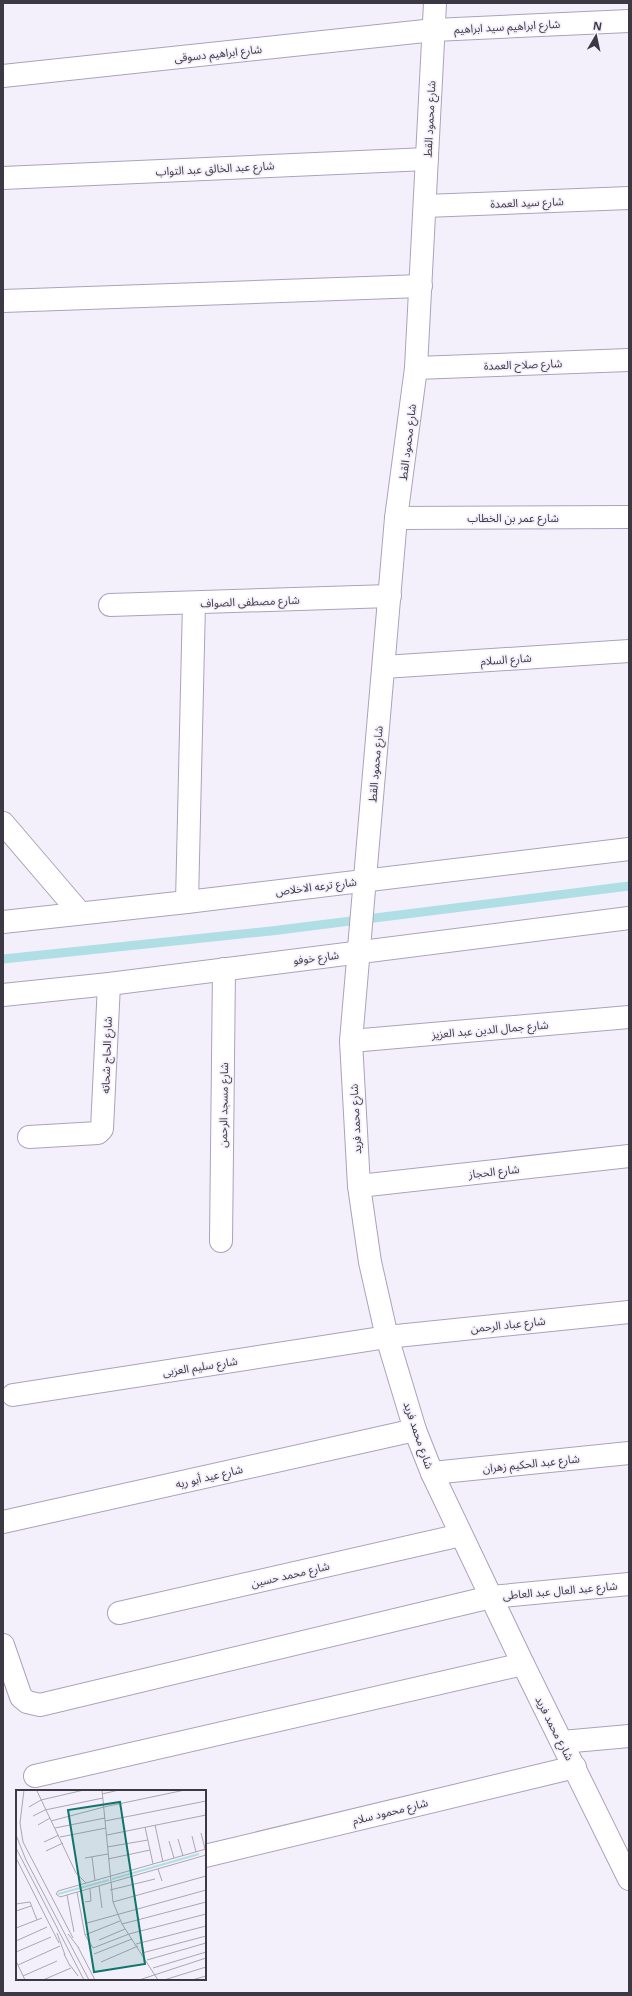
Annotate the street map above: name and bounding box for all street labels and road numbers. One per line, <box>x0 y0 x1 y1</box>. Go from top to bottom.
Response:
street label: شارع ابراهيم سيد ابراهيم <box>454 16 561 38</box>
street label: شارع ابراهيم دسوقى <box>173 41 263 67</box>
street label: شارع محمود القط <box>420 80 440 158</box>
street label: شارع عبد الخالق عبد التواب <box>155 157 275 180</box>
street label: شارع سيد العمدة <box>490 193 564 212</box>
street label: شارع صلاح العمدة <box>483 355 563 374</box>
street label: شارع محمود القط <box>395 403 420 481</box>
street label: شارع عمر بن الخطاب <box>467 510 559 526</box>
street label: شارع مصطفى الصواف <box>200 592 300 611</box>
street label: شارع السلام <box>480 650 532 669</box>
street label: شارع محمود القط <box>364 725 387 803</box>
street label: شارع ترعه الاخلاص <box>274 874 358 899</box>
street label: شارع خوفو <box>292 947 340 968</box>
street label: شارع الحاج شحاته <box>97 1016 116 1094</box>
street label: شارع جمال الدين عبد العزيز <box>430 1016 550 1043</box>
street label: شارع مسجد الرحمن <box>215 1062 232 1148</box>
street label: شارع محمد فريد <box>346 1083 365 1154</box>
street label: شارع الحجاز <box>467 1161 521 1182</box>
street label: شارع عباد الرحمن <box>470 1313 547 1336</box>
street label: شارع سليم العزبى <box>161 1353 239 1381</box>
street label: شارع محمد فريد <box>400 1399 438 1471</box>
street label: شارع عبد الحكيم زهران <box>482 1450 581 1478</box>
street label: شارع عيد أبو ريه <box>174 1461 245 1492</box>
street label: شارع محمد حسين <box>249 1558 331 1591</box>
street label: شارع عبد العال عبد العاطى <box>502 1577 618 1603</box>
street label: شارع محمد فريد <box>531 1693 578 1763</box>
street label: شارع محمود سلام <box>351 1794 430 1829</box>

